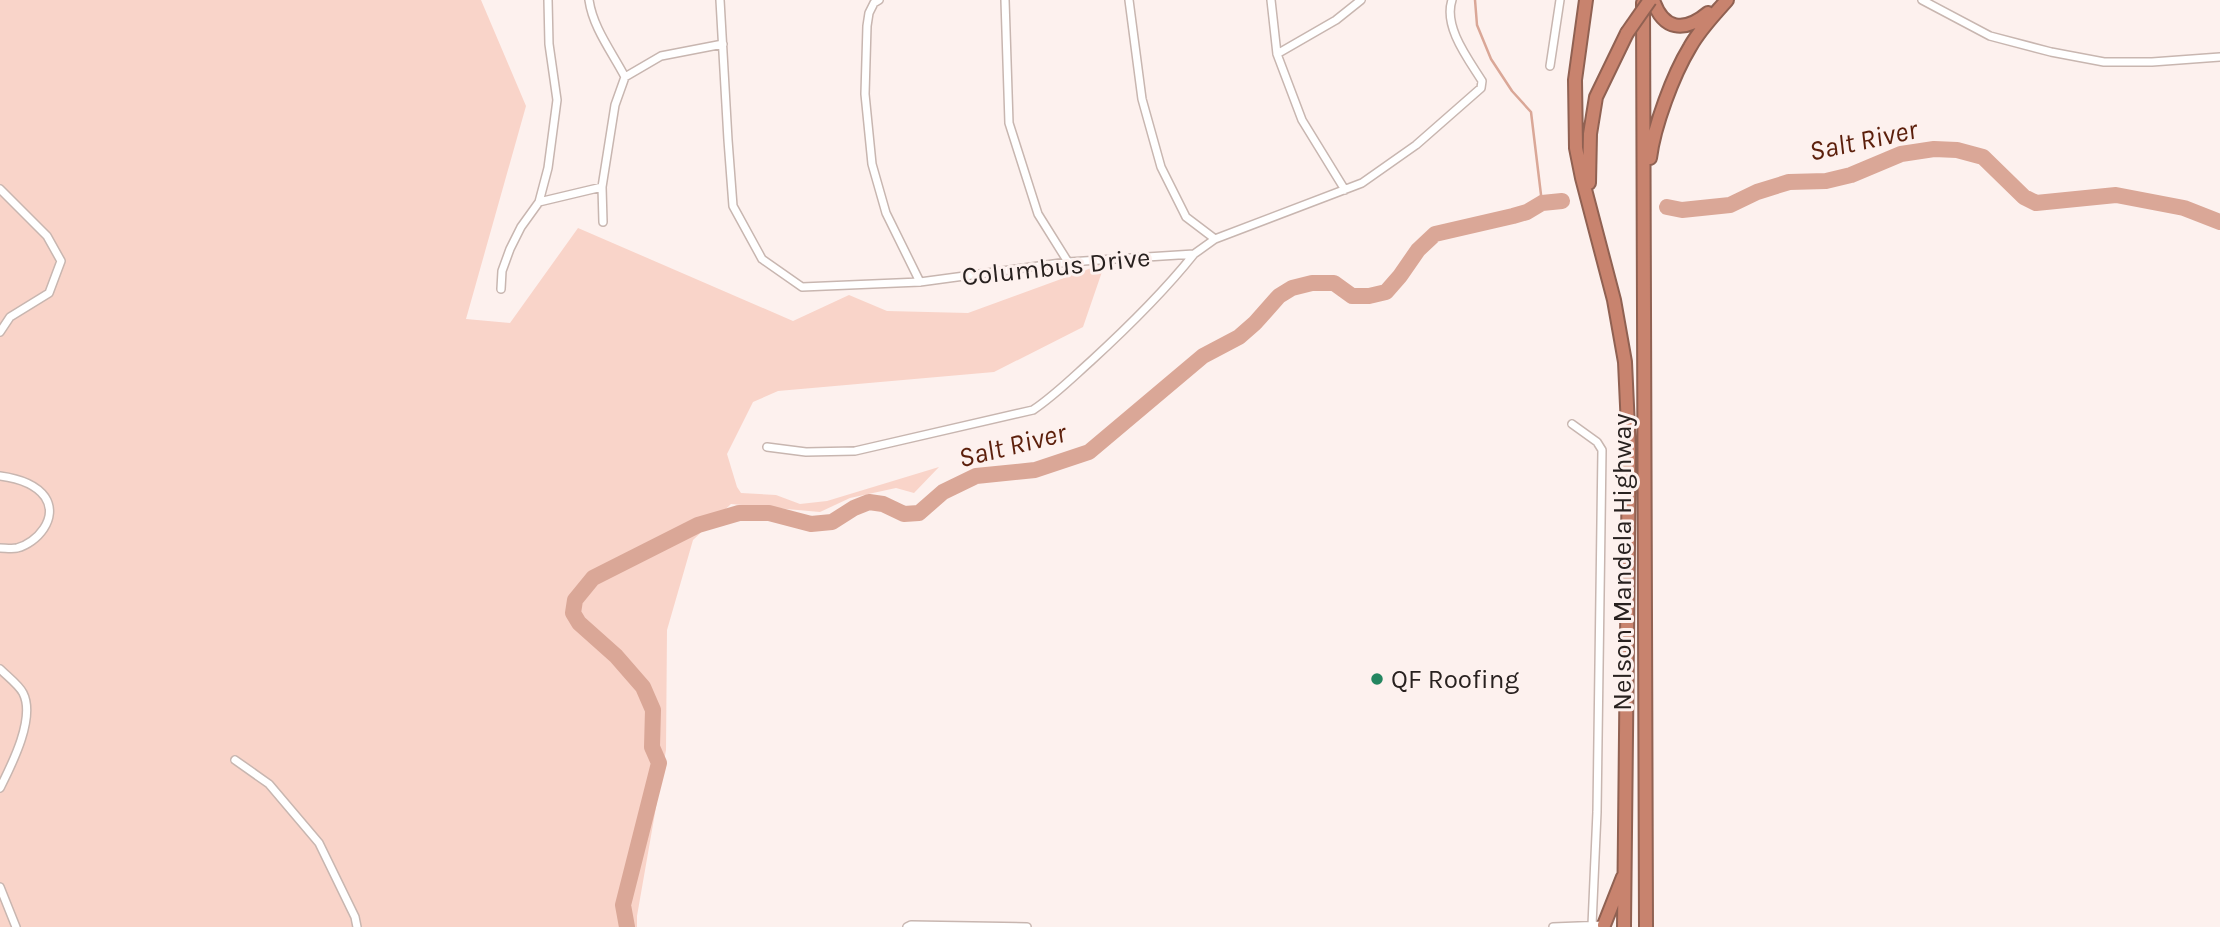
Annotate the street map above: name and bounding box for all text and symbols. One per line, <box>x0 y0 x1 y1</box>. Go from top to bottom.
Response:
water label: Salt River <box>1806 112 1922 168</box>
street label: Columbus Drive <box>960 242 1152 292</box>
street label: Nelson Mandela Highway <box>1607 413 1638 711</box>
water label: Salt River <box>955 415 1071 474</box>
place label: QF Roofing <box>1391 664 1519 695</box>
marker: QF Roofing <box>1369 671 1385 687</box>

